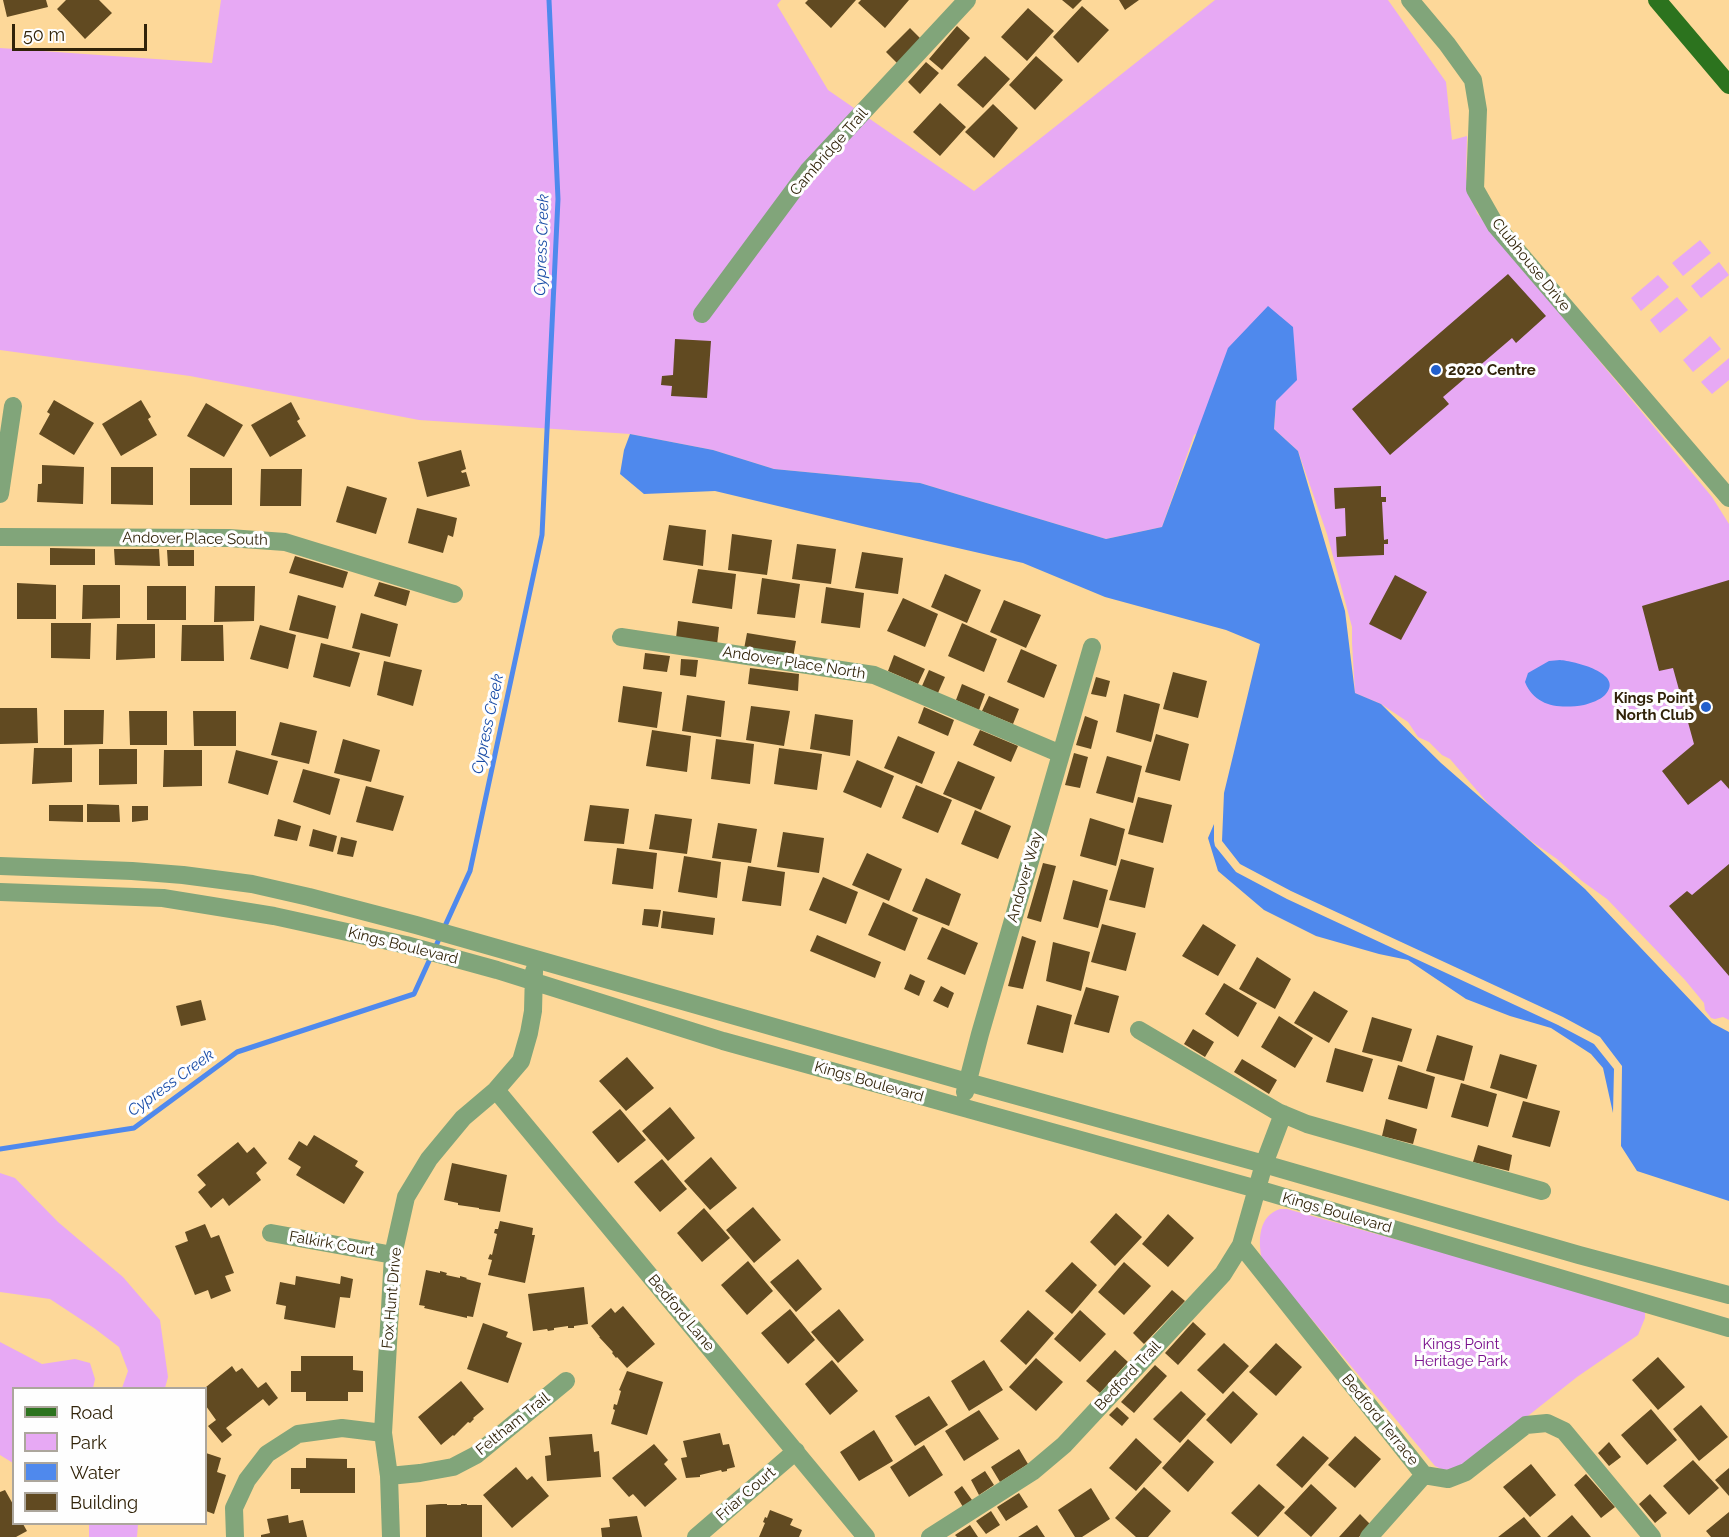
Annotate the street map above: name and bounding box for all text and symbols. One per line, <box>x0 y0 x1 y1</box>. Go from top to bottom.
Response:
scale bar <box>15 12 150 50</box>
text: 50 m <box>23 24 65 45</box>
street label: Cambridge Trail <box>786 105 872 199</box>
water label: Cypress Creek <box>531 194 553 296</box>
street label: Clubhouse Drive <box>1488 215 1574 315</box>
place label: 2020 Centre <box>1448 361 1536 379</box>
marker: 2020 Centre <box>1429 363 1443 377</box>
street label: Andover Place South <box>122 529 268 549</box>
street label: Andover Place North <box>721 643 867 683</box>
water label: Cypress Creek <box>468 672 508 776</box>
place label: Kings Point North Club <box>1614 689 1694 724</box>
marker: Kings Point North Club <box>1699 700 1713 714</box>
street label: Andover Way <box>1003 830 1047 924</box>
street label: Kings Boulevard <box>346 924 460 968</box>
water label: Cypress Creek <box>124 1045 218 1121</box>
street label: Kings Boulevard <box>812 1058 926 1106</box>
street label: Kings Boulevard <box>1280 1189 1394 1237</box>
street label: Falkirk Court <box>288 1228 376 1260</box>
street label: Fox Hunt Drive <box>379 1247 405 1349</box>
street label: Bedford Lane <box>644 1271 718 1355</box>
park label: Kings Point Heritage Park <box>1414 1335 1508 1370</box>
street label: Bedford Trail <box>1091 1337 1165 1415</box>
street label: Bedford Terrace <box>1338 1371 1422 1469</box>
legend <box>12 1387 207 1525</box>
street label: Feltham Trail <box>473 1389 553 1459</box>
text: Road <box>70 1402 113 1423</box>
text: Park <box>70 1432 107 1453</box>
text: Water <box>70 1462 120 1483</box>
street label: Friar Court <box>713 1463 779 1525</box>
text: Building <box>70 1492 138 1513</box>

